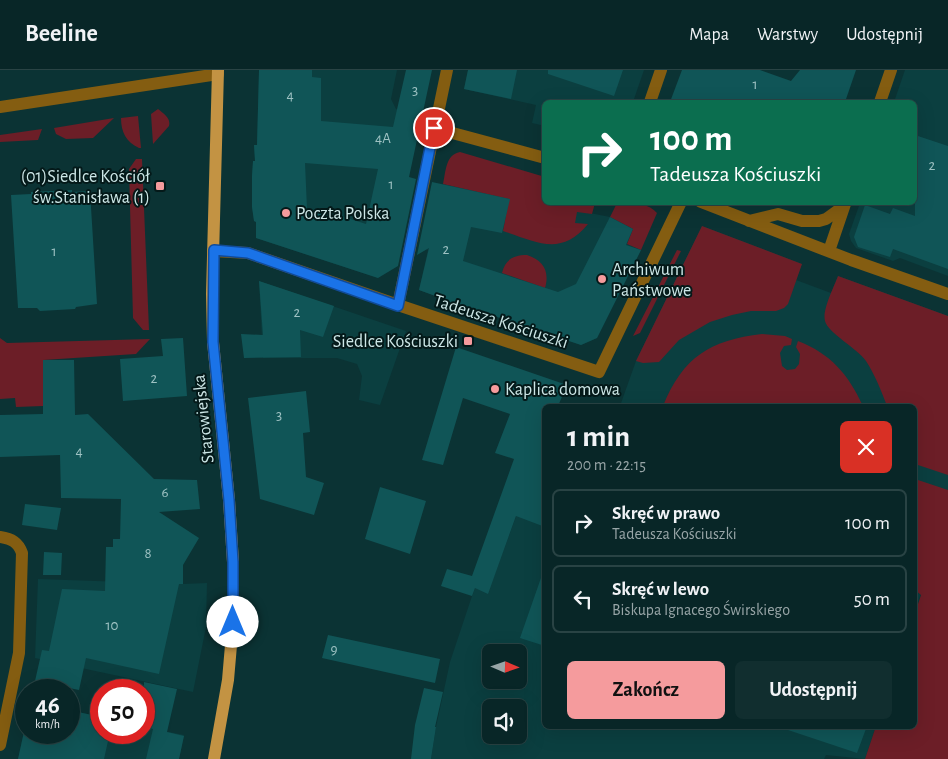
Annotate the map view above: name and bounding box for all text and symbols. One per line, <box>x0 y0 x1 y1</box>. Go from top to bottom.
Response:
text: Beeline <box>25 22 98 46</box>
text: Mapa <box>689 26 729 44</box>
text: Warstwy <box>757 26 818 44</box>
text: Udostępnij <box>846 26 923 44</box>
house number: 1 <box>752 77 758 92</box>
house number: 3 <box>412 83 418 98</box>
house number: 4 <box>286 88 294 103</box>
pin <box>413 107 455 149</box>
icon: arrive <box>420 114 448 142</box>
icon: right <box>567 120 632 185</box>
text: 100 m <box>650 122 733 157</box>
house number: 4A <box>375 131 391 146</box>
house number: 2 <box>929 158 936 173</box>
text: Tadeusza Kościuszki <box>650 163 821 185</box>
place label: (01)Siedlce Kościół św.Stanisława (1) <box>21 168 150 207</box>
house number: 1 <box>388 177 394 192</box>
marker: (01)Siedlce Kościół św.Stanisława (1) <box>154 180 166 192</box>
place label: Poczta Polska <box>296 205 390 223</box>
marker: Poczta Polska <box>280 207 292 219</box>
house number: 2 <box>443 242 450 257</box>
house number: 1 <box>51 244 57 259</box>
place label: Archiwum Państwowe <box>612 261 691 300</box>
marker: Archiwum Państwowe <box>596 273 608 285</box>
street label: Tadeusza Kościuszki <box>431 292 570 352</box>
house number: 2 <box>294 305 301 320</box>
place label: Siedlce Kościuszki <box>333 333 458 351</box>
marker: Siedlce Kościuszki <box>462 335 474 347</box>
house number: 2 <box>151 371 158 386</box>
street label: Starowiejska <box>190 374 218 464</box>
place label: Kaplica domowa <box>505 381 620 399</box>
marker: Kaplica domowa <box>489 383 501 395</box>
house number: 3 <box>276 408 282 423</box>
button: close <box>840 421 892 473</box>
text: 1 min <box>567 422 630 452</box>
house number: 4 <box>75 444 83 459</box>
text: 200 m · 22:15 <box>567 457 646 473</box>
house number: 6 <box>161 485 169 500</box>
text: Skręć w prawo <box>612 504 720 523</box>
icon: right <box>569 509 597 537</box>
text: 100 m <box>845 514 890 533</box>
text: Tadeusza Kościuszki <box>612 526 737 542</box>
house number: 8 <box>144 546 152 561</box>
text: Skręć w lewo <box>612 580 709 599</box>
icon: left <box>569 585 597 613</box>
text: 50 m <box>854 590 890 609</box>
position arrow <box>206 595 258 647</box>
text: Biskupa Ignacego Świrskiego <box>612 602 790 618</box>
house number: 10 <box>105 618 119 633</box>
house number: 9 <box>330 642 338 657</box>
north arrow <box>482 644 528 689</box>
map controls <box>482 644 527 744</box>
button: Zakończ <box>567 661 725 719</box>
button: Udostępnij <box>735 661 892 719</box>
speed limit sign: 50 <box>90 679 155 744</box>
text: 46 <box>35 693 60 718</box>
button: sound <box>482 699 527 744</box>
text: km/h <box>35 718 60 730</box>

